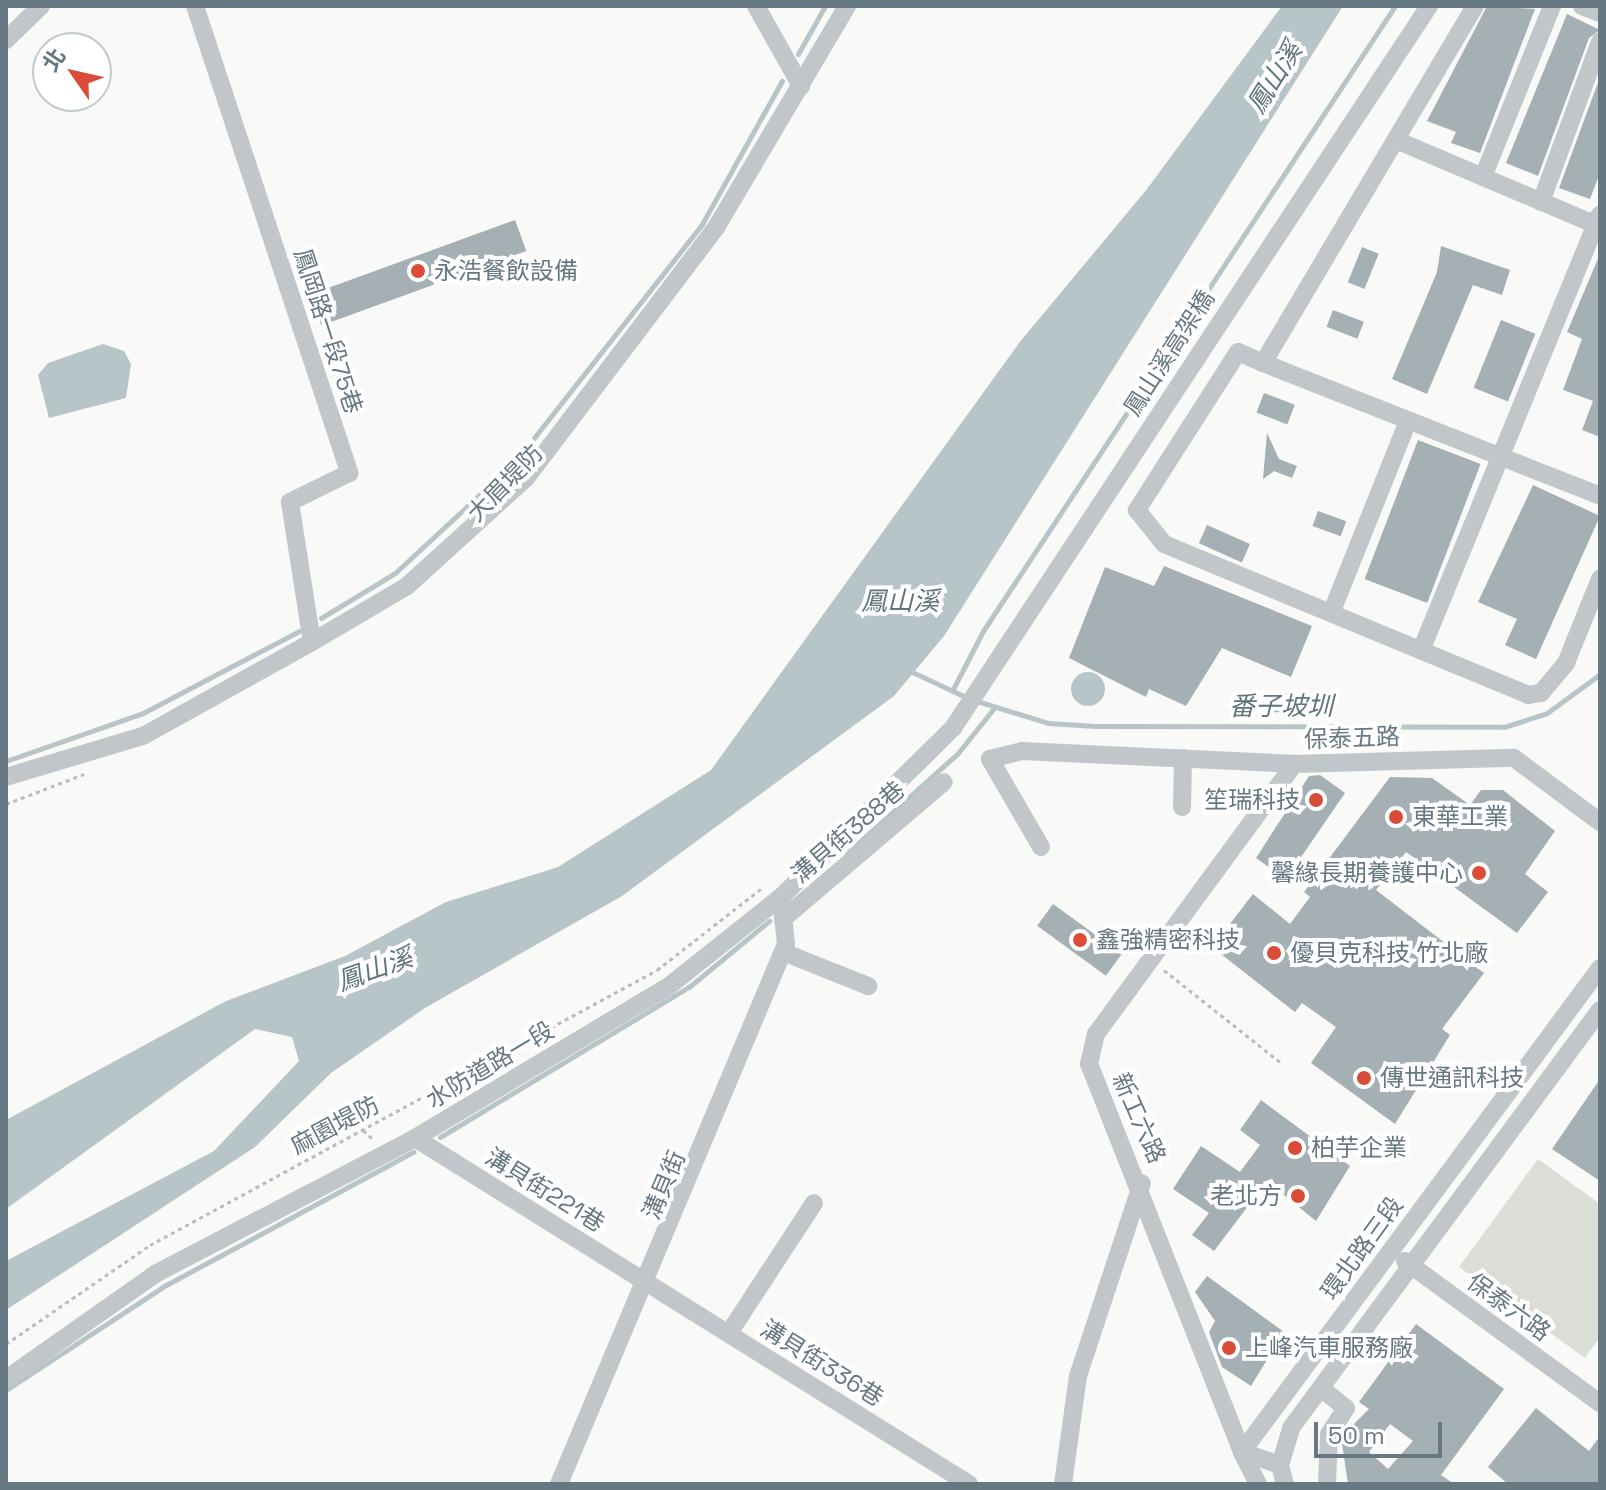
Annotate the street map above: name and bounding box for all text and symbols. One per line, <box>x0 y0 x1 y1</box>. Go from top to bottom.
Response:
north arrow <box>32 32 112 112</box>
water label: 鳳山溪 <box>1241 37 1309 119</box>
text: 北 <box>36 43 72 77</box>
street label: 鳳岡路一段75巷 <box>288 245 368 417</box>
place label: 永浩餐飲設備 <box>434 257 578 285</box>
marker: 永浩餐飲設備 <box>409 262 427 280</box>
street label: 鳳山溪高架橋 <box>1118 285 1220 421</box>
street label: 大眉堤防 <box>461 438 549 528</box>
water label: 鳳山溪 <box>861 586 939 618</box>
water label: 番子坡圳 <box>1229 691 1333 723</box>
street label: 保泰五路 <box>1304 722 1400 754</box>
street label: 溝貝街388巷 <box>786 775 910 889</box>
place label: 笙瑞科技 <box>1204 786 1300 814</box>
marker: 笙瑞科技 <box>1307 791 1325 809</box>
place label: 東華工業 <box>1412 803 1508 831</box>
marker: 東華工業 <box>1387 808 1405 826</box>
place label: 馨緣長期養護中心 <box>1271 859 1463 887</box>
marker: 馨緣長期養護中心 <box>1470 864 1488 882</box>
place label: 鑫強精密科技 <box>1096 926 1240 954</box>
marker: 鑫強精密科技 <box>1071 931 1089 949</box>
place label: 優貝克科技 竹北廠 <box>1290 939 1488 967</box>
water label: 鳳山溪 <box>333 942 417 998</box>
marker: 優貝克科技 竹北廠 <box>1265 944 1283 962</box>
street label: 水防道路一段 <box>421 1016 559 1114</box>
place label: 傳世通訊科技 <box>1380 1064 1524 1092</box>
street label: 新工六路 <box>1106 1068 1172 1168</box>
marker: 傳世通訊科技 <box>1355 1069 1373 1087</box>
street label: 麻園堤防 <box>286 1090 384 1160</box>
place label: 柏芋企業 <box>1311 1134 1407 1162</box>
marker: 柏芋企業 <box>1286 1139 1304 1157</box>
street label: 溝貝街221巷 <box>480 1142 610 1238</box>
street label: 溝貝街 <box>637 1146 691 1224</box>
place label: 老北方 <box>1210 1182 1282 1210</box>
marker: 老北方 <box>1289 1187 1307 1205</box>
street label: 環北路三段 <box>1315 1191 1409 1305</box>
street label: 保泰六路 <box>1462 1267 1556 1347</box>
street label: 溝貝街336巷 <box>755 1314 889 1412</box>
place label: 上峰汽車服務廠 <box>1245 1334 1413 1362</box>
marker: 上峰汽車服務廠 <box>1220 1339 1238 1357</box>
scale bar <box>1318 1406 1446 1456</box>
text: 50 m <box>1328 1420 1385 1451</box>

